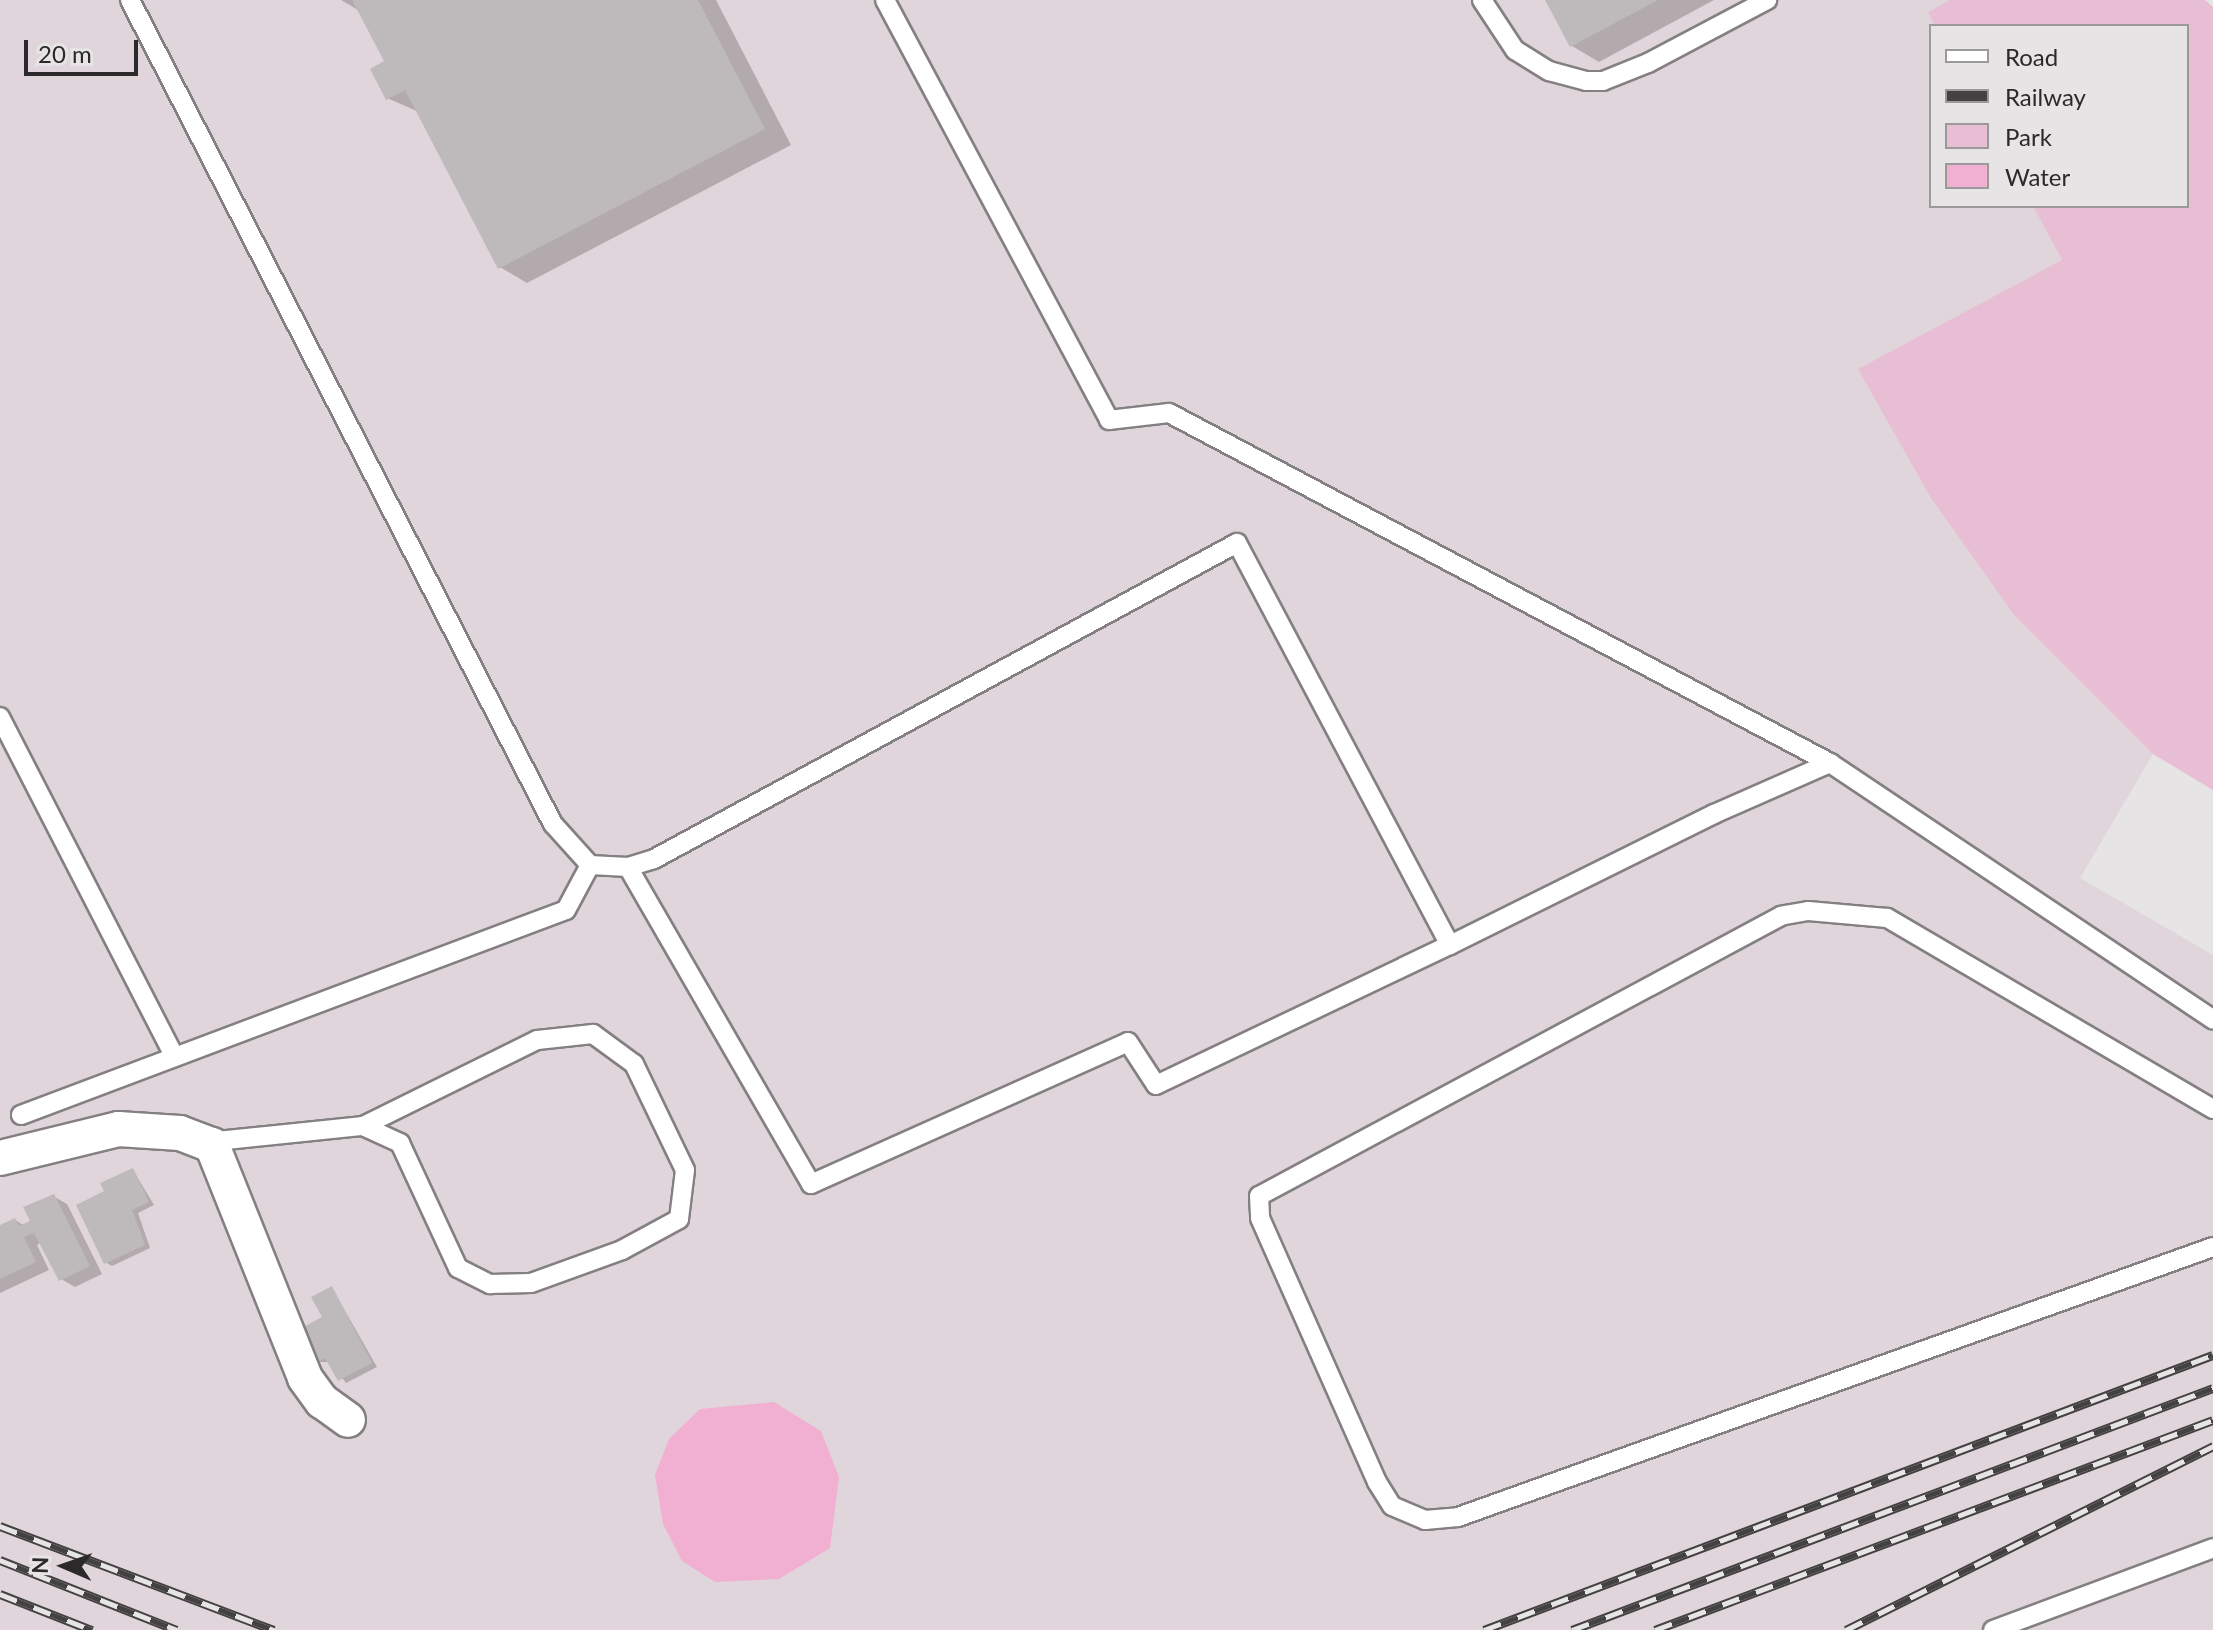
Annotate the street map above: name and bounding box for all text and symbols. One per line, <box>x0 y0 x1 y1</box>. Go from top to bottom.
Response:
scale bar <box>28 24 142 74</box>
legend <box>1929 24 2189 208</box>
text: 20 m <box>38 39 92 68</box>
text: Road <box>2005 42 2058 71</box>
text: Railway <box>2005 82 2086 111</box>
text: Park <box>2005 122 2052 151</box>
text: Water <box>2005 162 2070 191</box>
north arrow <box>24 1526 104 1606</box>
text: N <box>26 1556 53 1574</box>

